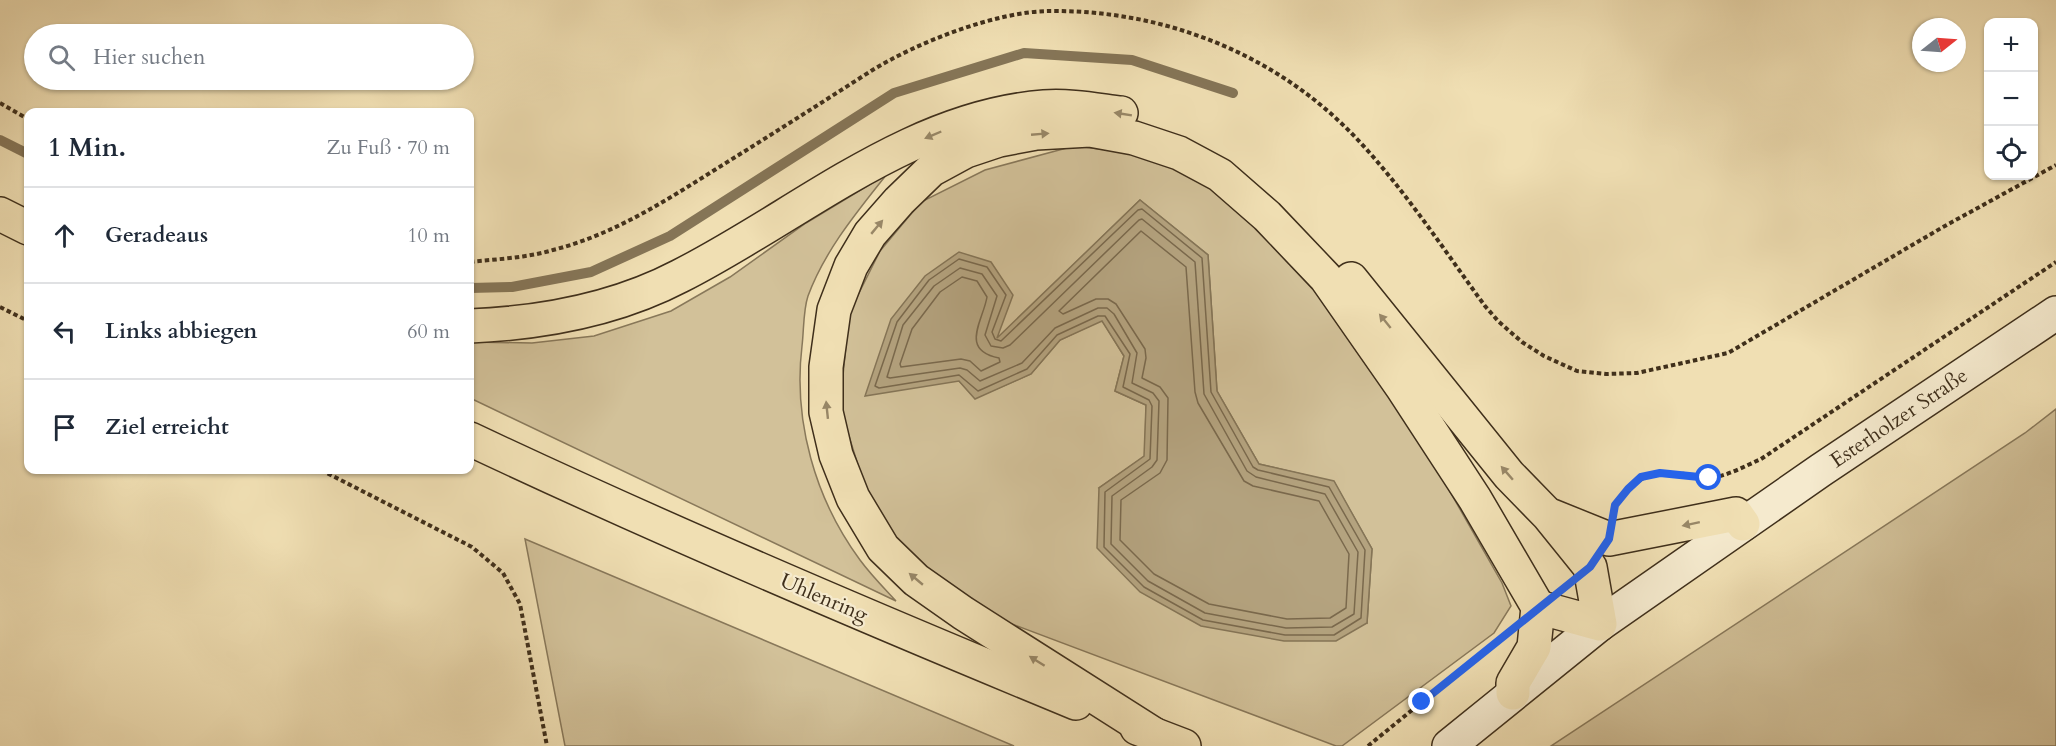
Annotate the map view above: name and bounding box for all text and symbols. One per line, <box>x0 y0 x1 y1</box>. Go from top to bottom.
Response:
north arrow <box>1912 18 1966 72</box>
map controls <box>1984 18 2038 180</box>
button: + <box>1984 18 2038 72</box>
search box <box>24 24 474 90</box>
icon: search <box>45 41 78 74</box>
text: Hier suchen <box>93 42 206 72</box>
button: − <box>1984 72 2038 126</box>
one-way arrow <box>1114 109 1133 118</box>
button: locate <box>1984 126 2038 180</box>
one-way arrow <box>1031 129 1050 138</box>
text: 1 Min. <box>48 130 126 165</box>
one-way arrow <box>924 131 942 141</box>
text: Zu Fuß · 70 m <box>327 134 450 161</box>
icon: ahead <box>48 219 81 252</box>
one-way arrow <box>870 219 883 235</box>
text: Geradeaus <box>105 220 208 250</box>
text: 10 m <box>407 222 450 249</box>
one-way arrow <box>1379 313 1391 328</box>
icon: left <box>48 315 81 348</box>
text: Links abbiegen <box>105 316 257 346</box>
text: 60 m <box>407 318 450 345</box>
street label: Esterholzer Straße <box>1824 361 1974 475</box>
one-way arrow <box>822 401 832 420</box>
icon: arrive <box>48 411 81 444</box>
text: Ziel erreicht <box>105 412 229 442</box>
route start <box>1695 464 1721 490</box>
one-way arrow <box>1500 465 1514 480</box>
one-way arrow <box>1681 520 1700 529</box>
street label: Uhlenring <box>776 567 873 630</box>
one-way arrow <box>908 572 924 585</box>
one-way arrow <box>1029 655 1045 666</box>
route end <box>1408 688 1434 714</box>

